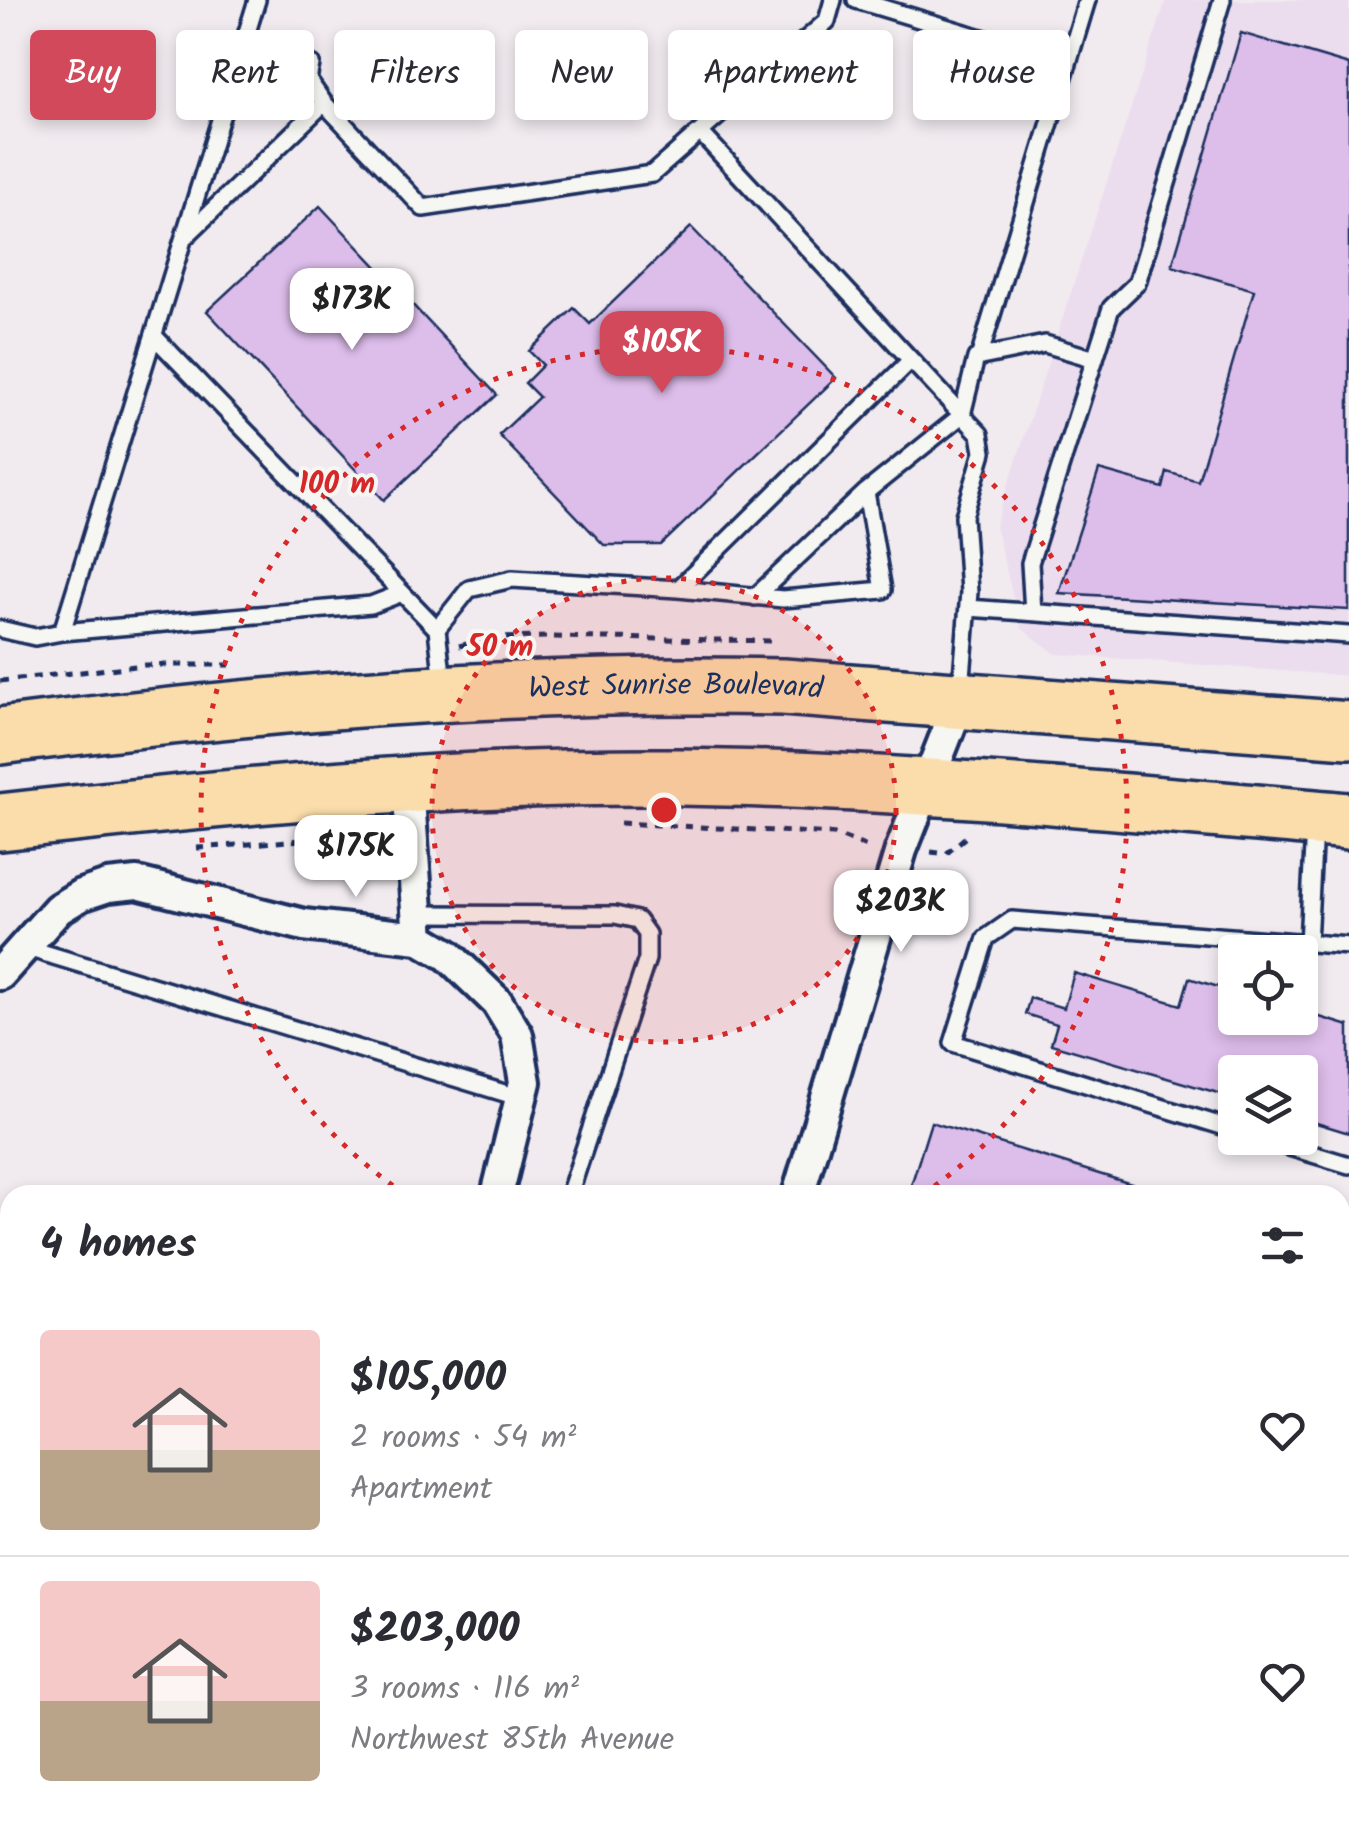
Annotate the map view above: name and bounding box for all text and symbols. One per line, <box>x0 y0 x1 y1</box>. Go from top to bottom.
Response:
chip: Buy <box>30 30 156 120</box>
chip: Rent <box>176 30 314 120</box>
chip: Filters <box>334 30 495 120</box>
chip: New <box>515 30 648 120</box>
chip: Apartment <box>668 30 893 120</box>
chip: House <box>913 30 1070 120</box>
pin: $173K <box>282 268 422 353</box>
text: $173K <box>312 275 392 326</box>
pin: $105K <box>592 311 732 396</box>
text: $105K <box>622 318 702 369</box>
text: 100 m <box>299 461 375 509</box>
text: 50 m <box>466 624 533 672</box>
street label: West Sunrise Boulevard <box>527 662 826 714</box>
centre of rings <box>646 792 682 828</box>
pin: $175K <box>286 815 426 900</box>
text: $175K <box>316 822 396 873</box>
pin: $203K <box>831 870 971 955</box>
text: $203K <box>856 877 946 928</box>
map controls <box>1218 935 1318 1155</box>
button: locate <box>1218 935 1318 1035</box>
button: layers <box>1218 1055 1318 1155</box>
text: 4 homes <box>40 1212 196 1279</box>
icon: filters <box>1255 1218 1310 1273</box>
text: $105,000 <box>350 1346 506 1413</box>
icon: home <box>120 1370 240 1490</box>
icon: heart <box>1255 1403 1310 1458</box>
text: 2 rooms · 54 m² <box>350 1413 576 1464</box>
text: Apartment <box>350 1464 492 1515</box>
text: $203,000 <box>350 1597 520 1664</box>
icon: home <box>120 1621 240 1741</box>
icon: heart <box>1255 1654 1310 1709</box>
text: 3 rooms · 116 m² <box>350 1664 579 1715</box>
text: Northwest 85th Avenue <box>350 1715 674 1766</box>

